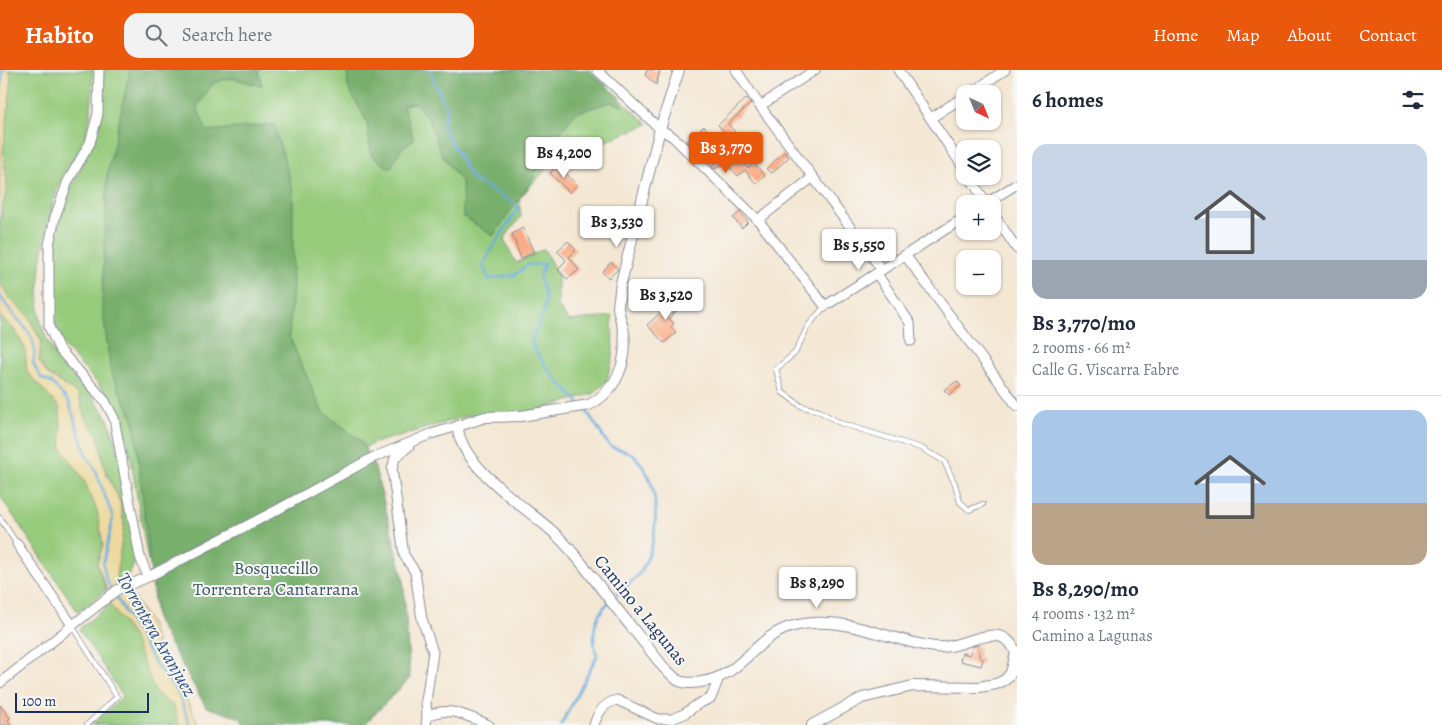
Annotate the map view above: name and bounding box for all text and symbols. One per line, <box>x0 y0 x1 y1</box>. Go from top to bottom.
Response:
search box <box>124 13 474 58</box>
text: Habito <box>25 19 94 51</box>
icon: search <box>142 21 170 49</box>
text: Search here <box>182 22 272 48</box>
text: Home <box>1153 23 1198 47</box>
text: Map <box>1226 23 1259 47</box>
text: About <box>1287 23 1331 47</box>
text: Contact <box>1359 23 1417 47</box>
north arrow <box>956 85 1001 130</box>
map controls <box>956 85 1001 295</box>
text: 6 homes <box>1032 86 1104 114</box>
icon: filters <box>1399 86 1427 114</box>
pin: Bs 3,770 <box>674 132 778 174</box>
pin: Bs 4,200 <box>512 136 616 179</box>
text: Bs 3,770 <box>700 137 752 159</box>
button: layers <box>956 140 1001 185</box>
text: Bs 4,200 <box>537 142 592 164</box>
icon: home <box>1185 177 1275 267</box>
button: + <box>956 195 1001 240</box>
pin: Bs 3,530 <box>565 206 669 248</box>
text: Bs 3,530 <box>591 211 643 233</box>
pin: Bs 5,550 <box>807 228 911 271</box>
text: Bs 5,550 <box>833 234 885 256</box>
button: − <box>956 250 1001 295</box>
pin: Bs 3,520 <box>614 278 718 321</box>
text: Bs 3,520 <box>639 284 693 306</box>
text: Bs 3,770/mo <box>1032 309 1136 337</box>
text: 2 rooms · 66 m² <box>1032 337 1130 359</box>
text: Calle G. Viscarra Fabre <box>1032 359 1179 381</box>
icon: home <box>1185 442 1275 532</box>
street label: Camino a Lagunas <box>589 550 693 670</box>
park label: Bosquecillo Torrentera Cantarrana <box>193 556 360 601</box>
pin: Bs 8,290 <box>765 566 869 609</box>
water label: Torrentera Aranjuez <box>110 568 202 702</box>
text: Bs 8,290 <box>790 572 844 594</box>
text: Bs 8,290/mo <box>1032 575 1139 603</box>
text: 4 rooms · 132 m² <box>1032 603 1135 625</box>
text: Camino a Lagunas <box>1032 625 1153 647</box>
scale bar <box>15 690 149 713</box>
text: 100 m <box>22 692 56 711</box>

